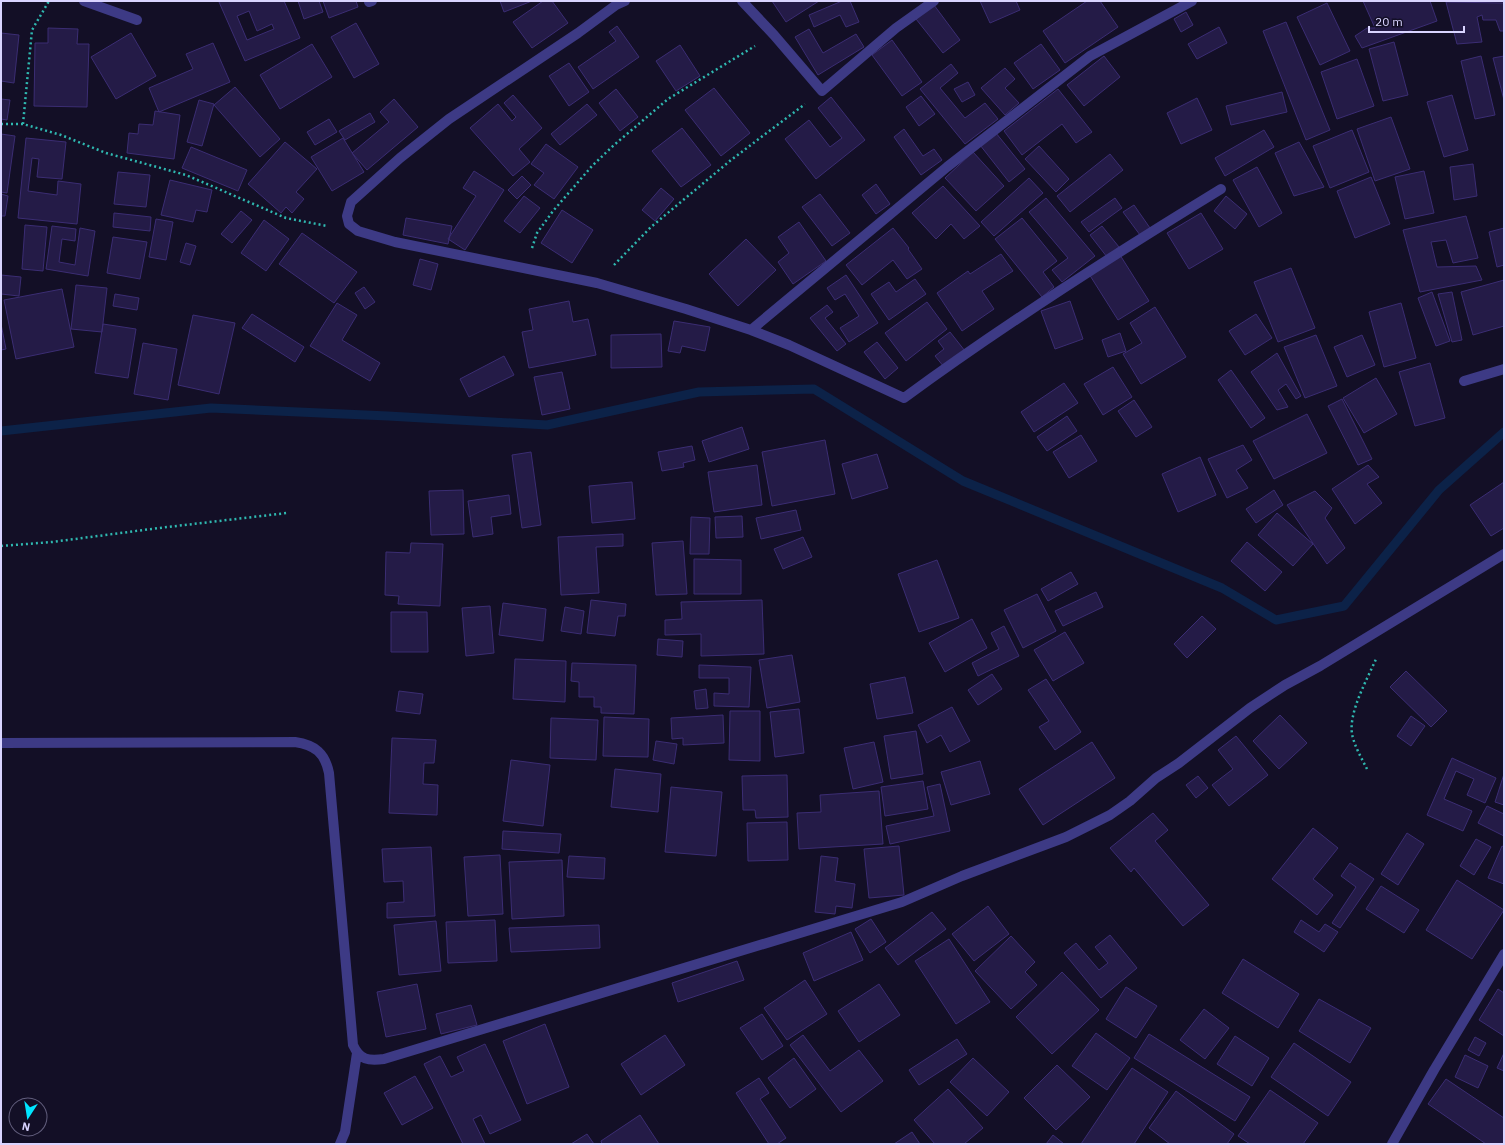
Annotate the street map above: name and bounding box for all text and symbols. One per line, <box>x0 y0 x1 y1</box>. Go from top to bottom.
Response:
scale bar <box>1369 8 1464 34</box>
text: 20 m <box>1375 14 1403 29</box>
north arrow <box>8 1097 48 1137</box>
text: N <box>21 1119 31 1134</box>

